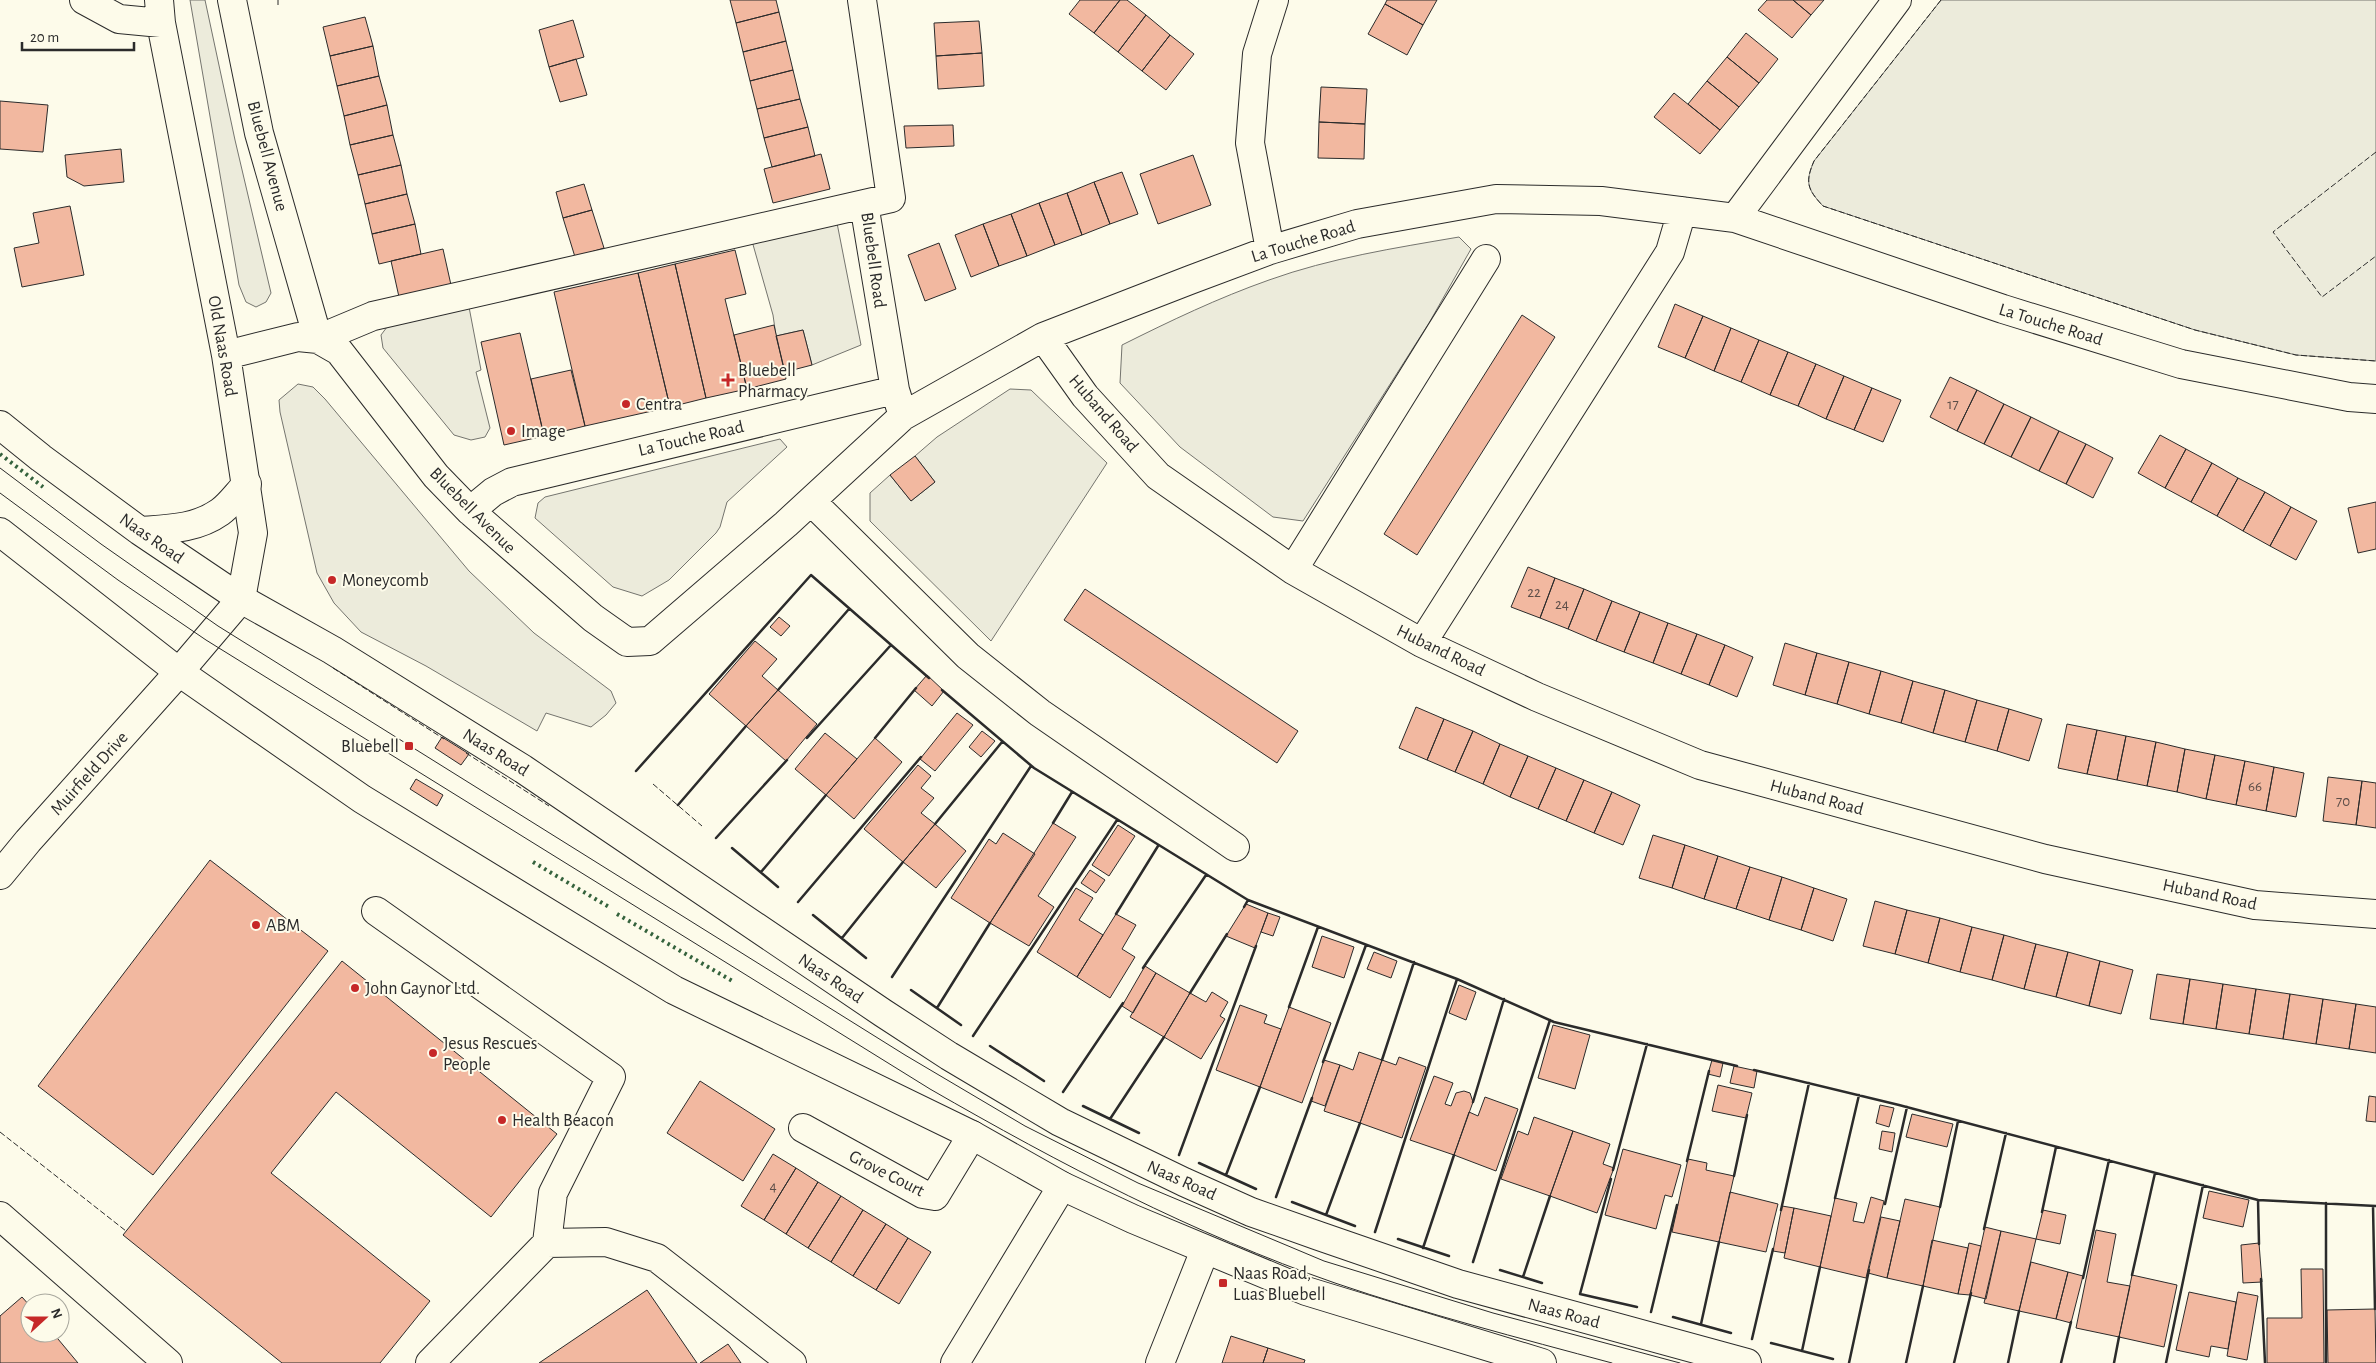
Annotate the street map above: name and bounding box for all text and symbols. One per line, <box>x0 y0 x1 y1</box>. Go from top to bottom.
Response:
scale bar <box>22 20 135 52</box>
text: 20 m <box>30 30 59 45</box>
street label: Bluebell Avenue <box>244 99 290 213</box>
street label: Bluebell Road <box>857 211 889 309</box>
street label: La Touche Road <box>1249 218 1357 266</box>
street label: Old Naas Road <box>204 294 240 398</box>
street label: La Touche Road <box>1997 301 2105 349</box>
place label: Bluebell Pharmacy <box>738 362 808 401</box>
street label: Huband Road <box>1065 371 1142 456</box>
marker: Bluebell Pharmacy <box>722 374 734 386</box>
place label: Centra <box>636 396 682 414</box>
house number: 17 <box>1947 397 1959 412</box>
marker: Centra <box>620 398 632 410</box>
street label: La Touche Road <box>637 418 746 460</box>
place label: Image <box>521 423 565 441</box>
marker: Image <box>505 425 517 437</box>
street label: Bluebell Avenue <box>426 464 519 557</box>
street label: Naas Road <box>116 510 187 567</box>
place label: Moneycomb <box>342 572 429 590</box>
marker: Moneycomb <box>326 574 338 586</box>
house number: 22 <box>1527 585 1541 600</box>
house number: 24 <box>1555 597 1569 612</box>
street label: Huband Road <box>1393 622 1488 680</box>
street label: Naas Road <box>459 726 532 780</box>
street label: Muirfield Drive <box>48 728 132 819</box>
place label: Bluebell <box>341 738 399 756</box>
marker: Bluebell <box>403 740 415 752</box>
street label: Huband Road <box>1768 777 1865 819</box>
house number: 66 <box>2248 779 2262 794</box>
house number: 70 <box>2336 794 2350 809</box>
street label: Huband Road <box>2161 876 2259 914</box>
place label: ABM <box>266 917 300 935</box>
marker: ABM <box>250 919 262 931</box>
street label: Naas Road <box>795 951 866 1007</box>
place label: John Gaynor Ltd. <box>365 980 480 998</box>
marker: John Gaynor Ltd. <box>349 982 361 994</box>
place label: Jesus Rescues People <box>443 1035 537 1074</box>
marker: Jesus Rescues People <box>427 1047 439 1059</box>
place label: Health Beacon <box>512 1112 614 1130</box>
marker: Health Beacon <box>496 1114 508 1126</box>
street label: Grove Court <box>846 1147 927 1201</box>
street label: Naas Road <box>1144 1158 1219 1204</box>
house number: 4 <box>769 1179 777 1194</box>
place label: Naas Road, Luas Bluebell <box>1233 1265 1326 1304</box>
marker: Naas Road, Luas Bluebell <box>1217 1277 1229 1289</box>
north arrow <box>20 1293 70 1343</box>
street label: Naas Road <box>1526 1296 1602 1332</box>
text: N <box>48 1307 64 1321</box>

